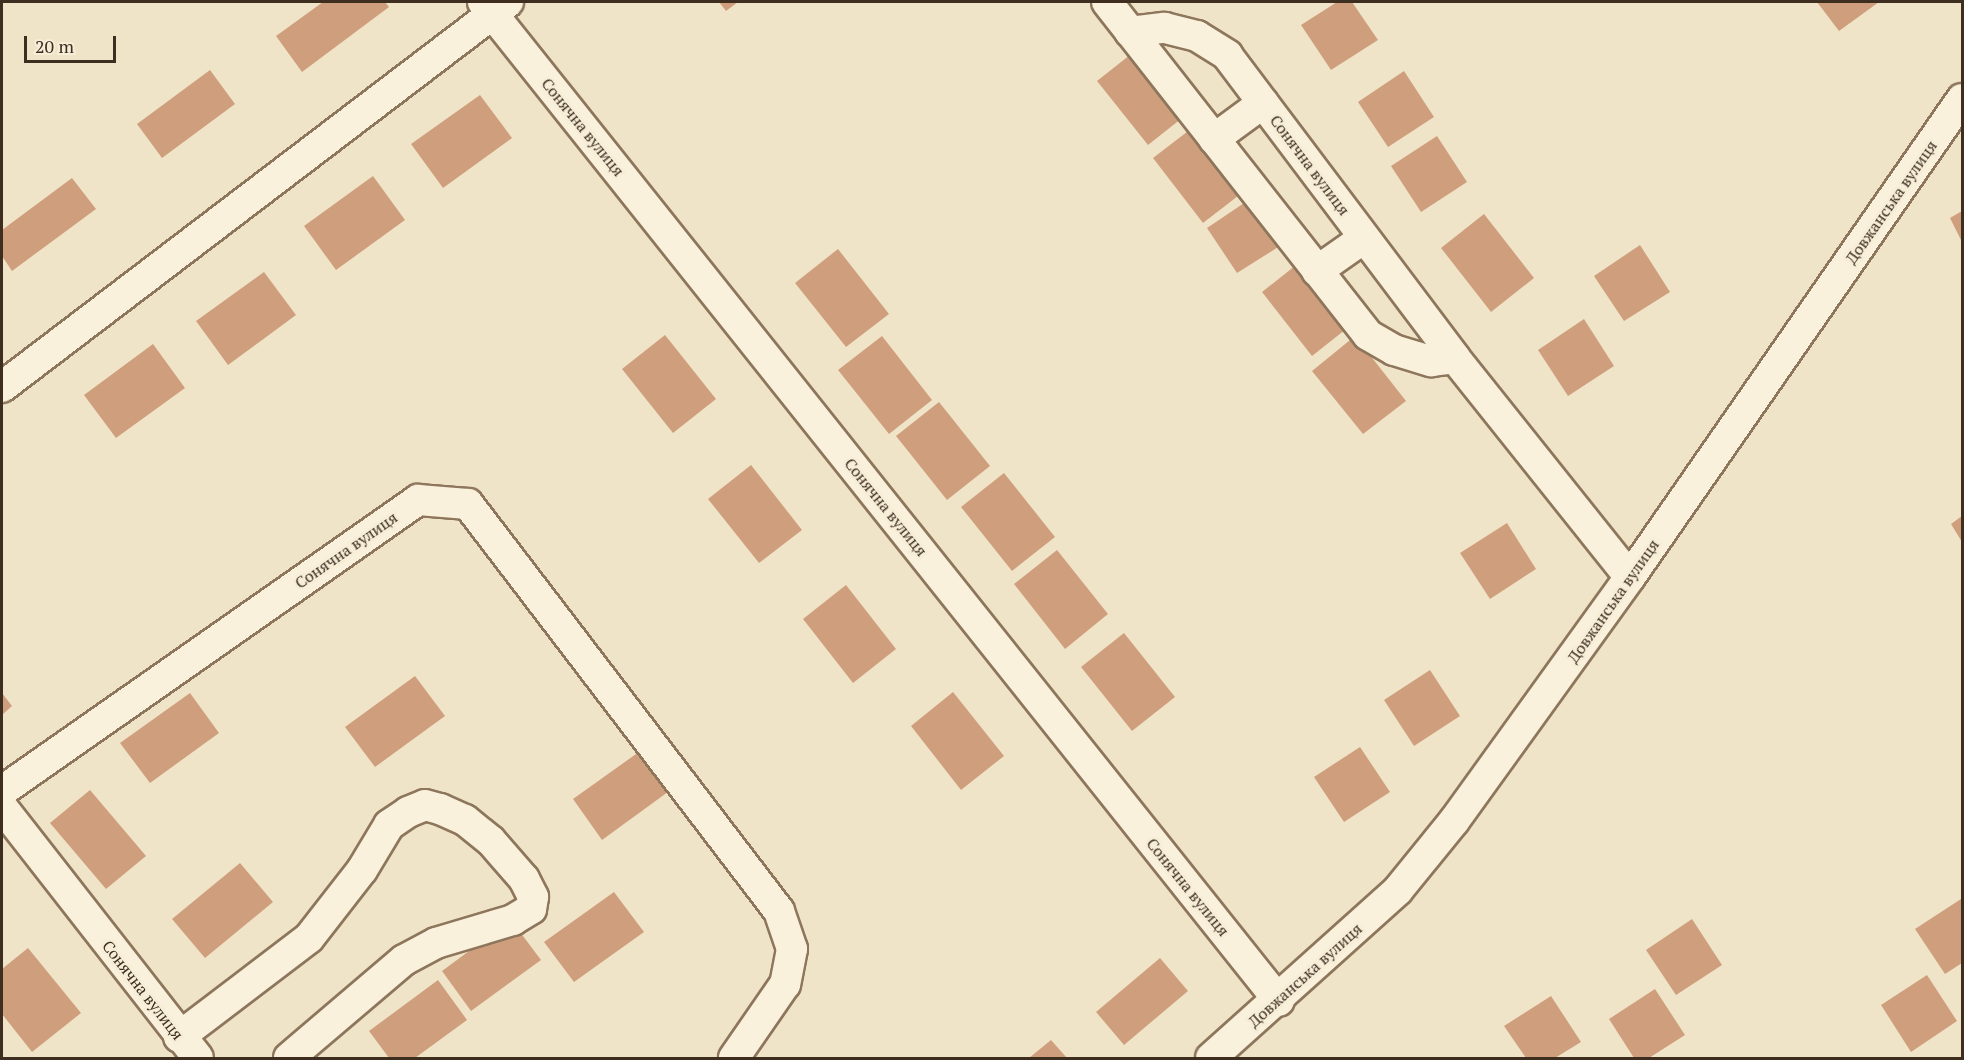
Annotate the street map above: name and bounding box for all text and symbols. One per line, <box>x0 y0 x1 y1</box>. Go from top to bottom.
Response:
scale bar <box>27 24 118 62</box>
text: 20 m <box>35 34 74 58</box>
street label: Сонячна вулиця <box>538 74 628 180</box>
street label: Сонячна вулиця <box>1266 111 1354 219</box>
street label: Довжанська вулиця <box>1841 136 1941 268</box>
street label: Сонячна вулиця <box>841 454 931 560</box>
street label: Сонячна вулиця <box>291 508 401 592</box>
street label: Довжанська вулиця <box>1563 535 1663 667</box>
street label: Сонячна вулиця <box>1143 834 1233 940</box>
street label: Довжанська вулиця <box>1244 919 1366 1031</box>
street label: Сонячна вулиця <box>98 937 188 1043</box>

